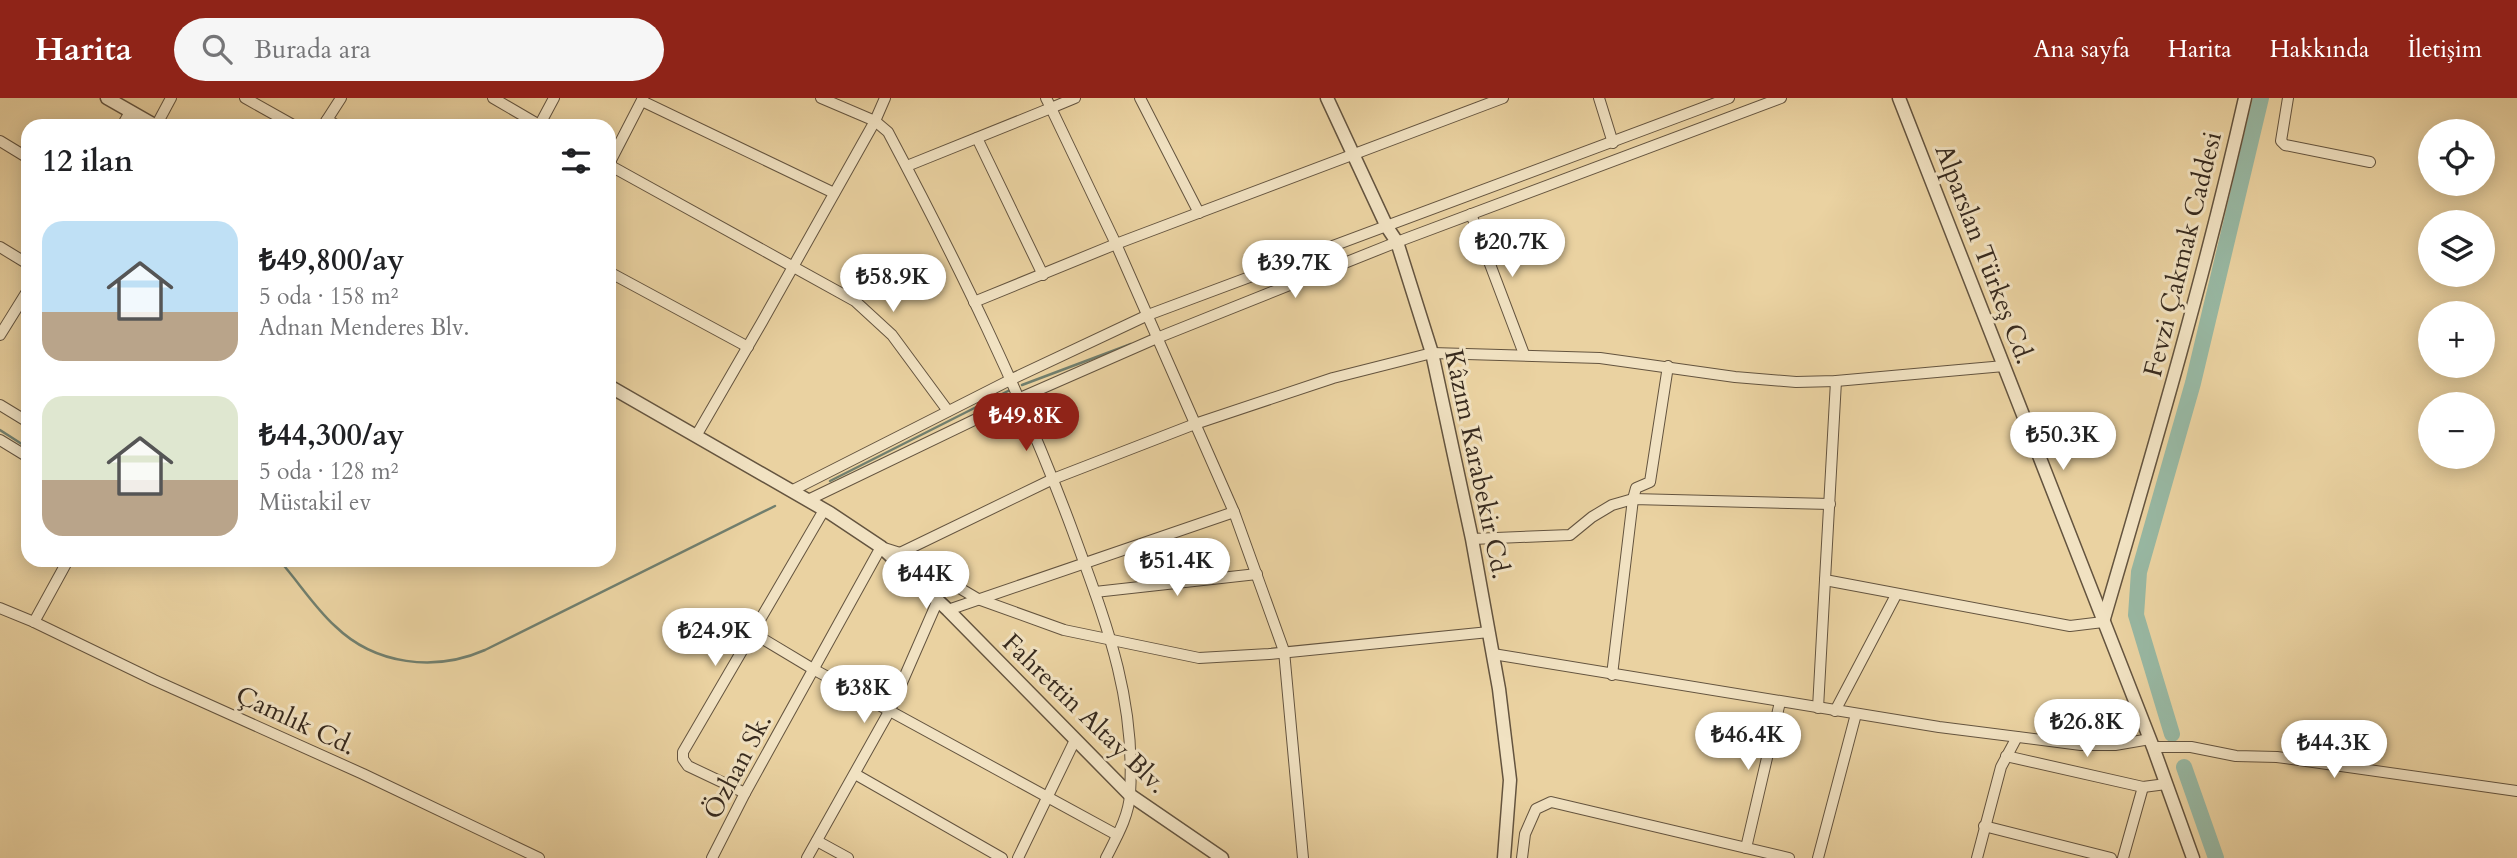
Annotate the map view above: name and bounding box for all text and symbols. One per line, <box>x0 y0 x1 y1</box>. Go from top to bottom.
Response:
search box <box>174 18 664 81</box>
text: Harita <box>35 27 132 72</box>
icon: search <box>198 30 236 68</box>
text: Burada ara <box>254 32 371 67</box>
text: Ana sayfa <box>2034 33 2130 66</box>
text: Harita <box>2168 33 2232 66</box>
text: Hakkında <box>2270 33 2369 66</box>
text: İletişim <box>2407 33 2482 66</box>
map controls <box>2418 119 2495 469</box>
button: locate <box>2418 119 2495 196</box>
street label: Fevzi Çakmak Caddesi <box>2135 128 2230 380</box>
street label: Alparslan Türkeş Cd. <box>1927 139 2043 369</box>
text: 12 ilan <box>42 141 133 182</box>
icon: filters <box>557 142 595 180</box>
button: layers <box>2418 210 2495 287</box>
pin: ₺20.7K <box>1455 220 1569 279</box>
text: ₺20.7K <box>1475 226 1549 257</box>
text: ₺49,800/ay <box>259 240 404 281</box>
pin: ₺39.7K <box>1238 240 1352 300</box>
text: ₺39.7K <box>1258 247 1332 278</box>
icon: home <box>98 249 182 333</box>
pin: ₺58.9K <box>836 254 950 314</box>
text: ₺58.9K <box>856 261 930 292</box>
text: 5 oda · 158 m² <box>259 281 398 312</box>
button: + <box>2418 301 2495 378</box>
text: Adnan Menderes Blv. <box>259 312 469 343</box>
street label: Kâzım Karabekir Cd. <box>1436 346 1519 582</box>
button: − <box>2418 392 2495 469</box>
pin: ₺49.8K <box>969 394 1083 453</box>
text: ₺49.8K <box>989 400 1063 431</box>
pin: ₺50.3K <box>2006 412 2120 472</box>
text: ₺44,300/ay <box>259 415 404 456</box>
text: ₺50.3K <box>2026 419 2100 450</box>
icon: home <box>98 424 182 508</box>
text: 5 oda · 128 m² <box>259 456 398 487</box>
text: Müstakil ev <box>259 487 371 518</box>
pin: ₺51.4K <box>1120 538 1234 598</box>
text: ₺51.4K <box>1140 545 1214 576</box>
pin: ₺44K <box>885 552 967 611</box>
text: ₺44K <box>898 558 954 589</box>
pin: ₺24.9K <box>658 608 772 668</box>
text: ₺24.9K <box>678 615 752 646</box>
street label: Fahrettin Altay Blv. <box>995 626 1175 801</box>
pin: ₺38K <box>823 666 905 725</box>
text: ₺38K <box>836 672 892 703</box>
street label: Çamlık Cd. <box>230 677 361 763</box>
pin: ₺26.8K <box>2030 700 2144 759</box>
text: ₺26.8K <box>2050 706 2124 737</box>
street label: Özhan Sk. <box>695 707 780 825</box>
pin: ₺46.4K <box>1691 712 1805 772</box>
text: ₺46.4K <box>1711 719 1785 750</box>
pin: ₺44.3K <box>2277 720 2391 780</box>
text: ₺44.3K <box>2297 727 2371 758</box>

